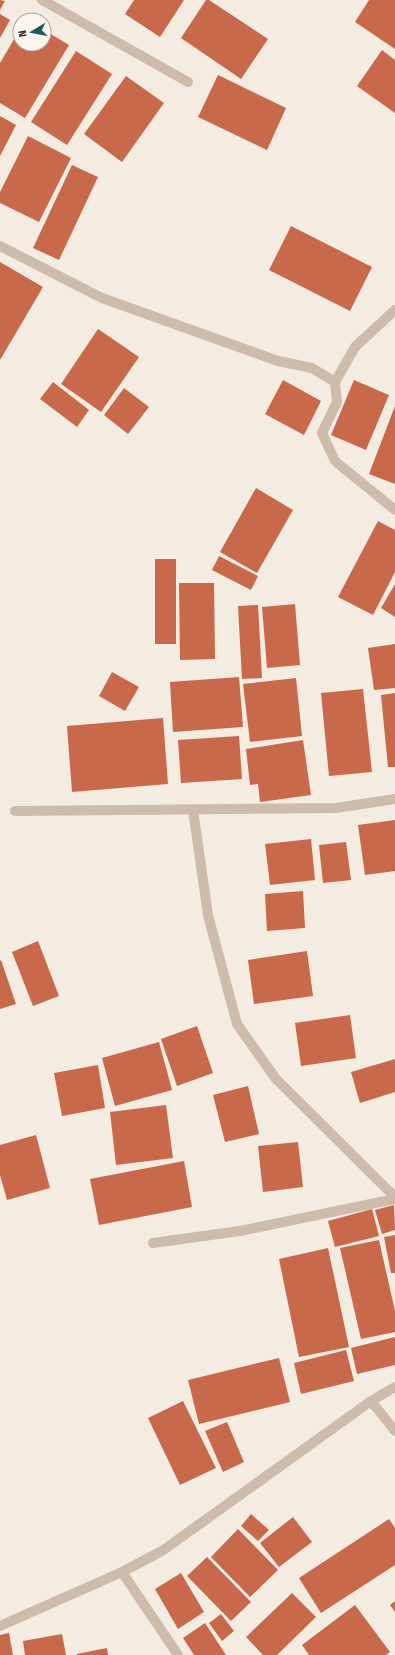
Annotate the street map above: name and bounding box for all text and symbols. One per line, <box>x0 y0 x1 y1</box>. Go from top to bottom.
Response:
north arrow <box>12 12 52 52</box>
text: N <box>16 29 30 38</box>

